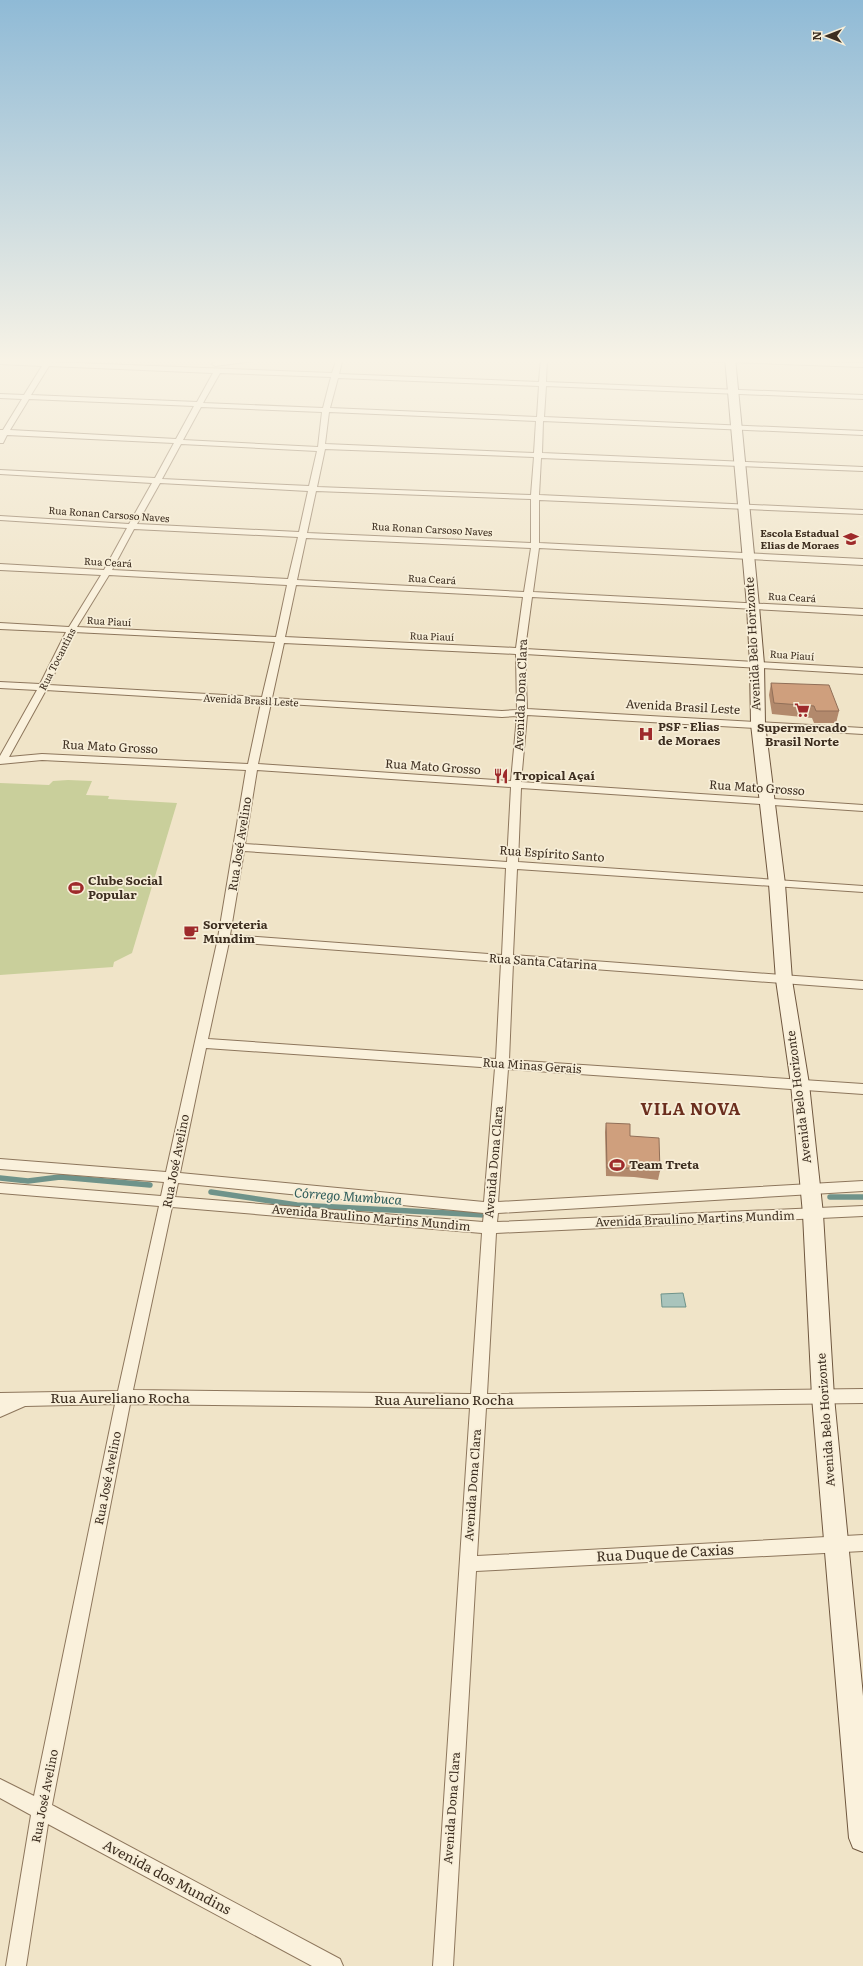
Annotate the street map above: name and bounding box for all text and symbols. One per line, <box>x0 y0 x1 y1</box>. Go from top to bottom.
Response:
north arrow <box>807 16 847 56</box>
text: N <box>808 31 824 41</box>
street label: Rua Ronan Carsoso Naves <box>48 502 171 525</box>
street label: Rua Ronan Carsoso Naves <box>371 518 493 539</box>
place label: Escola Estadual Elias de Moraes <box>760 525 839 552</box>
school or university icon: Escola Estadual Elias de Moraes <box>842 530 860 548</box>
street label: Rua Ceará <box>84 553 133 570</box>
street label: Rua Ceará <box>408 570 457 587</box>
street label: Avenida Belo Horizonte <box>740 577 764 711</box>
street label: Rua Ceará <box>768 588 817 605</box>
street label: Rua Piauí <box>86 612 132 629</box>
street label: Rua Tocantins <box>34 625 79 693</box>
street label: Rua Piauí <box>409 627 455 644</box>
street label: Avenida Dona Clara <box>509 638 531 751</box>
street label: Rua Piauí <box>769 645 816 664</box>
street label: Avenida Brasil Leste <box>203 690 299 709</box>
street label: Avenida Brasil Leste <box>625 694 741 718</box>
supermarket icon: Supermercado Brasil Norte <box>793 701 811 719</box>
place label: PSF - Elias de Moraes <box>658 717 720 749</box>
place label: Supermercado Brasil Norte <box>757 718 848 750</box>
hospital icon: PSF - Elias de Moraes <box>637 725 655 743</box>
street label: Rua Mato Grosso <box>62 734 158 758</box>
street label: Rua Mato Grosso <box>385 754 482 778</box>
place label: Tropical Açaí <box>513 766 595 784</box>
restaurant icon: Tropical Açaí <box>492 767 510 785</box>
street label: Rua Mato Grosso <box>709 775 806 799</box>
street label: Rua José Avelino <box>223 795 255 892</box>
street label: Rua Espírito Santo <box>499 840 605 866</box>
place label: Clube Social Popular <box>88 871 163 903</box>
sports icon: Clube Social Popular <box>67 879 85 897</box>
place label: Sorveteria Mundim <box>203 915 268 947</box>
cafe icon: Sorveteria Mundim <box>182 923 200 941</box>
street label: Rua Santa Catarina <box>488 948 598 974</box>
street label: Avenida Belo Horizonte <box>781 1030 815 1165</box>
street label: Rua Minas Gerais <box>482 1053 583 1077</box>
district label: VILA NOVA <box>641 1096 741 1120</box>
street label: Avenida Dona Clara <box>479 1105 507 1219</box>
street label: Rua José Avelino <box>157 1112 193 1209</box>
place label: Team Treta <box>629 1155 699 1173</box>
sports icon: Team Treta <box>608 1156 626 1174</box>
water label: Córrego Mumbuca <box>293 1182 403 1209</box>
street label: Avenida Braulino Martins Mundim <box>271 1199 472 1235</box>
street label: Avenida Braulino Martins Mundim <box>595 1206 795 1230</box>
street label: Avenida Belo Horizonte <box>811 1353 839 1488</box>
street label: Rua Aureliano Rocha <box>50 1387 190 1407</box>
street label: Rua Aureliano Rocha <box>374 1389 514 1409</box>
street label: Avenida Dona Clara <box>459 1428 485 1542</box>
street label: Rua José Avelino <box>89 1429 125 1526</box>
street label: Rua Duque de Caxias <box>596 1538 734 1566</box>
street label: Rua José Avelino <box>26 1747 62 1844</box>
street label: Avenida Dona Clara <box>438 1751 464 1865</box>
street label: Avenida dos Mundins <box>100 1834 235 1918</box>

